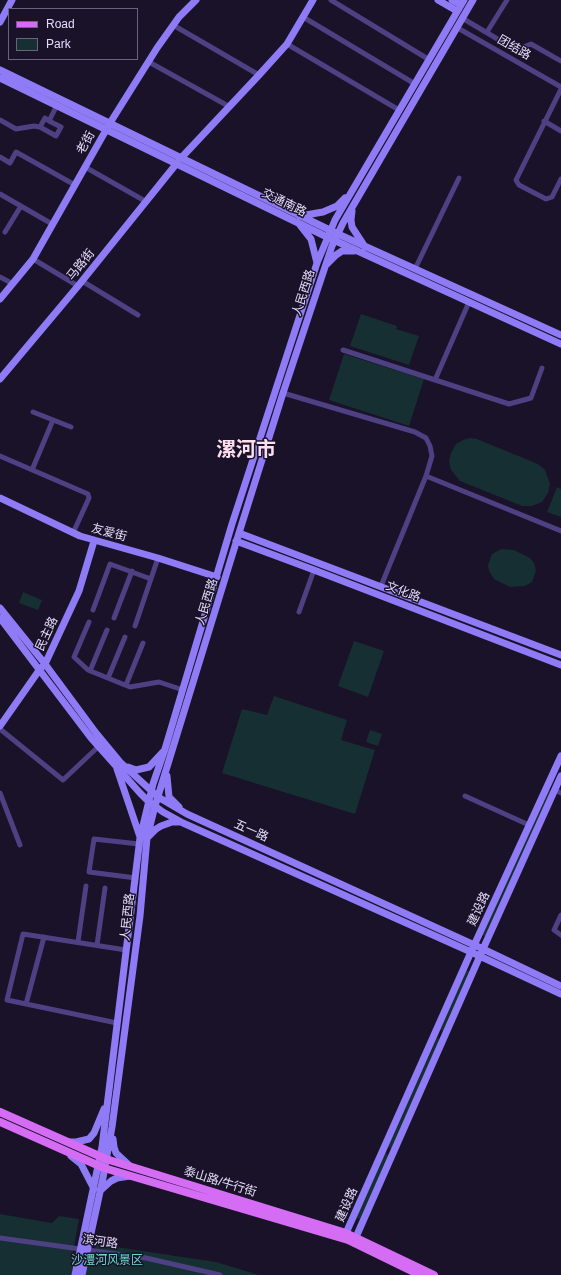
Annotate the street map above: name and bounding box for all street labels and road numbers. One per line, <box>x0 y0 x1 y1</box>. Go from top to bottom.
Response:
street label: 团结路 <box>495 33 533 63</box>
street label: 老街 <box>74 129 98 157</box>
street label: 交通南路 <box>259 186 309 220</box>
street label: 马路街 <box>64 246 98 284</box>
street label: 人民西路 <box>290 268 318 318</box>
street label: 友爱街 <box>90 521 128 545</box>
street label: 人民西路 <box>193 577 221 627</box>
street label: 文化路 <box>384 579 422 605</box>
street label: 民主路 <box>33 615 61 653</box>
street label: 五一路 <box>232 817 270 845</box>
street label: 建设路 <box>465 890 493 928</box>
street label: 人民西路 <box>118 892 138 942</box>
street label: 泰山路/牛行街 <box>182 1164 258 1200</box>
street label: 建设路 <box>333 1186 361 1224</box>
street label: 滨河路 <box>81 1232 119 1252</box>

